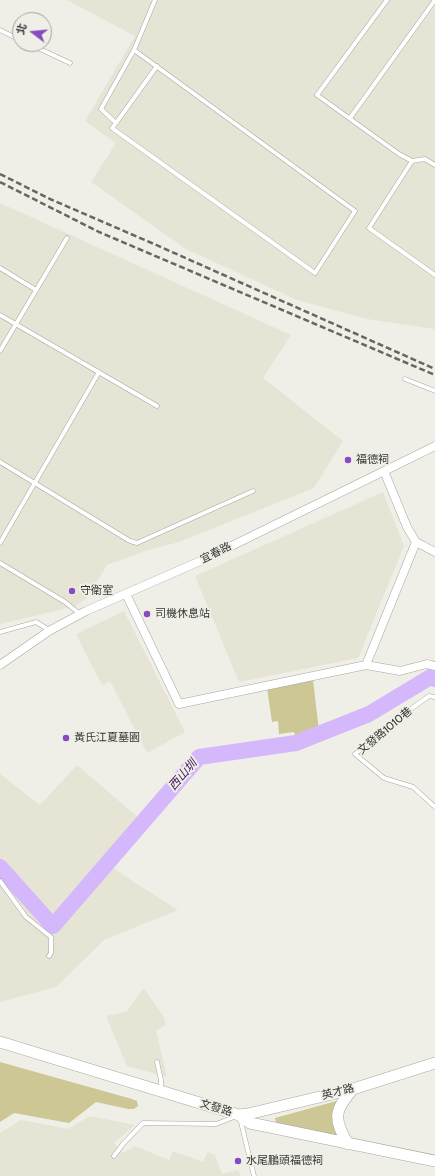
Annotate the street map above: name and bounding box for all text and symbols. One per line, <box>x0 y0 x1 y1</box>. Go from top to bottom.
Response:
north arrow <box>12 12 52 52</box>
text: 北 <box>13 22 30 36</box>
place label: 福德祠 <box>356 453 389 467</box>
marker: 福德祠 <box>343 455 353 465</box>
street label: 宜春路 <box>198 540 234 566</box>
place label: 守衛室 <box>80 584 113 598</box>
marker: 守衛室 <box>67 586 77 596</box>
place label: 司機休息站 <box>155 607 210 621</box>
marker: 司機休息站 <box>142 609 152 619</box>
street label: 文發路1010巷 <box>355 705 415 757</box>
place label: 黃氏江夏墓園 <box>74 731 140 745</box>
marker: 黃氏江夏墓園 <box>61 733 71 743</box>
water label: 西山圳 <box>166 757 200 793</box>
street label: 英才路 <box>320 1082 356 1102</box>
street label: 文發路 <box>198 1097 234 1119</box>
place label: 水尾鵬頭福德祠 <box>246 1154 323 1168</box>
marker: 水尾鵬頭福德祠 <box>233 1156 243 1166</box>

